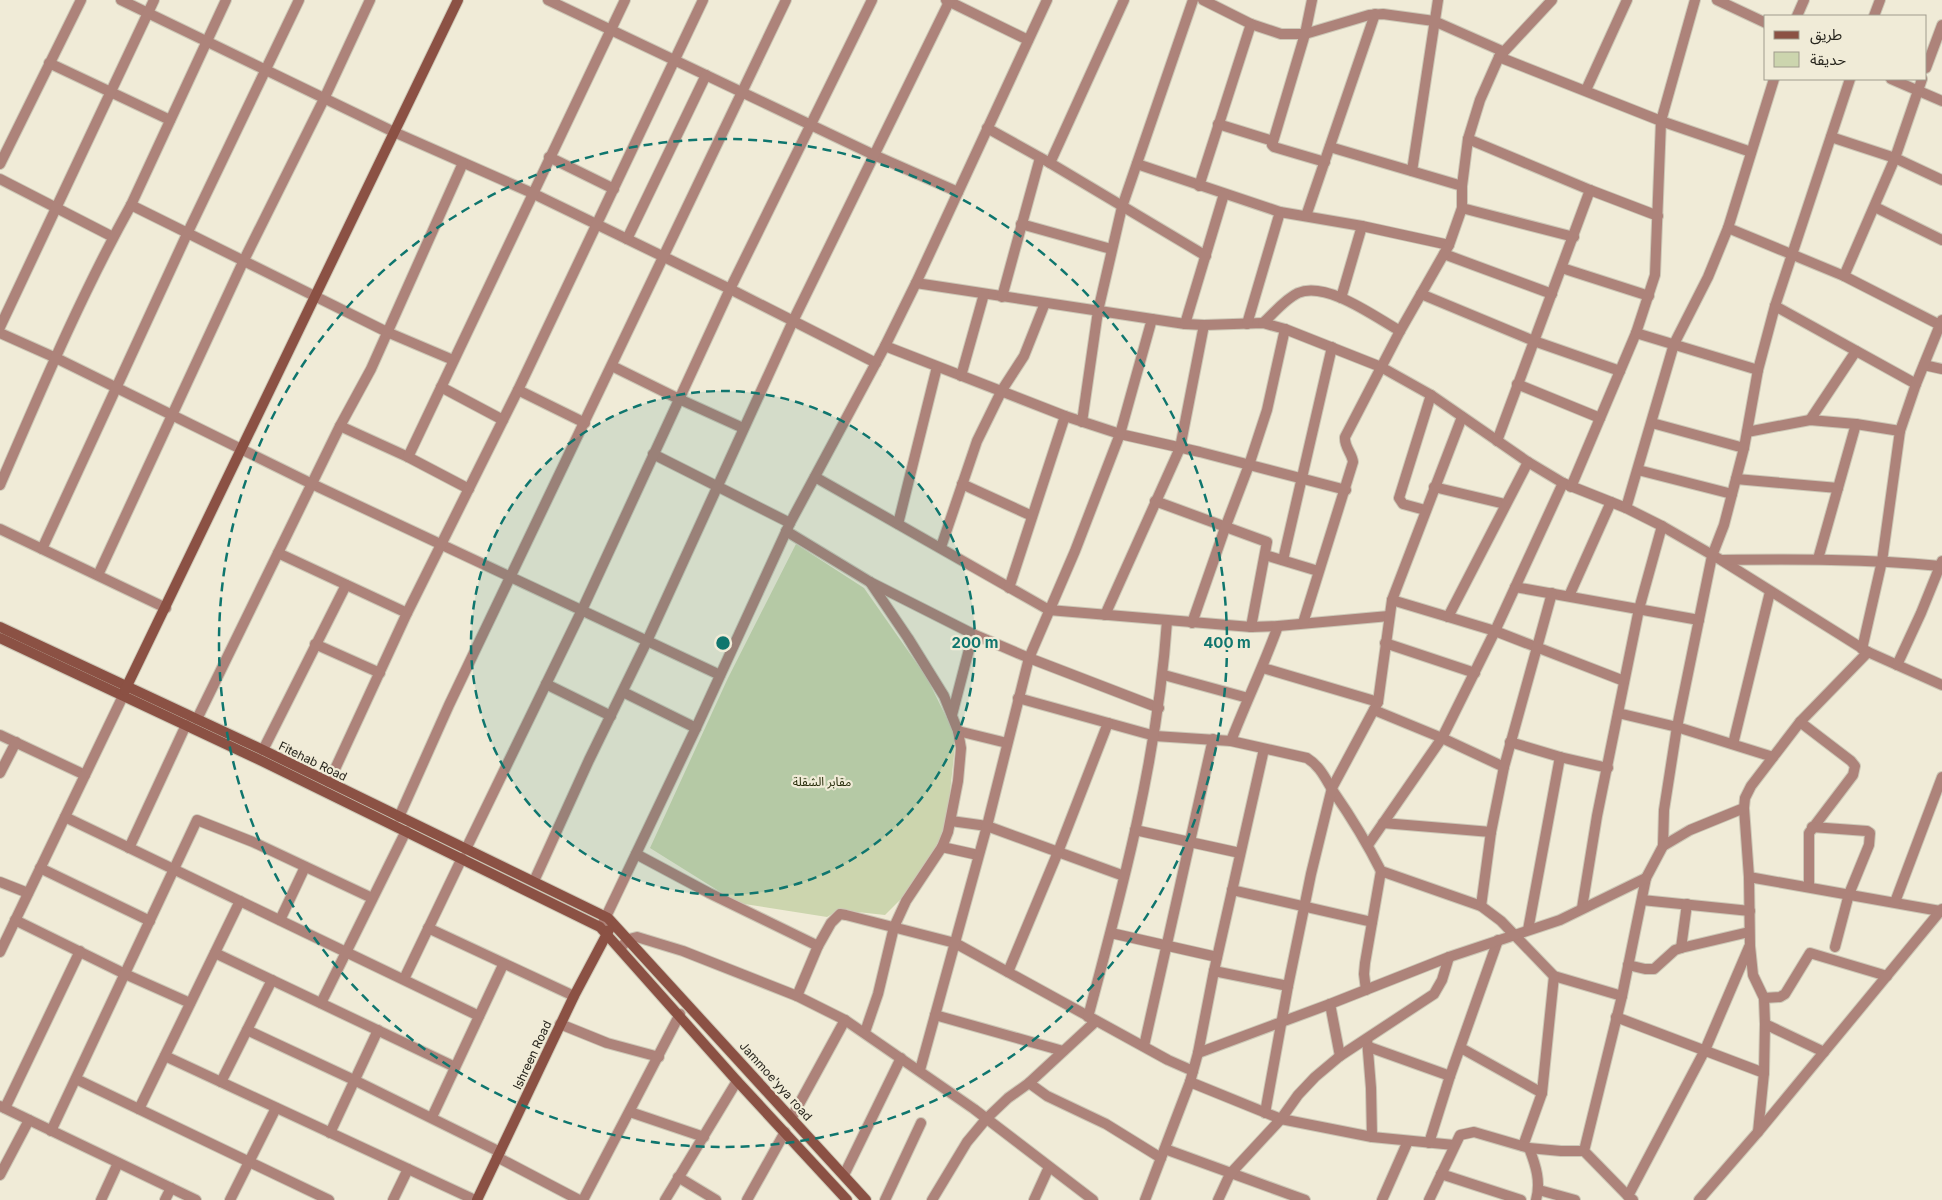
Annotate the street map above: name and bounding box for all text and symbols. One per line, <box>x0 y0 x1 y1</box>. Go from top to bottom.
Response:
legend <box>1764 15 1927 80</box>
text: طريق <box>1810 25 1842 45</box>
text: حديقة <box>1810 50 1846 69</box>
text: 200 m <box>952 633 998 652</box>
text: 400 m <box>1203 633 1251 652</box>
centre of rings <box>714 634 732 652</box>
street label: Fitehab Road <box>276 738 350 784</box>
park label: مقابر الشقلة <box>793 774 851 789</box>
street label: Ishreen Road <box>509 1018 555 1092</box>
street label: Jammoe'yya road <box>736 1038 816 1124</box>

